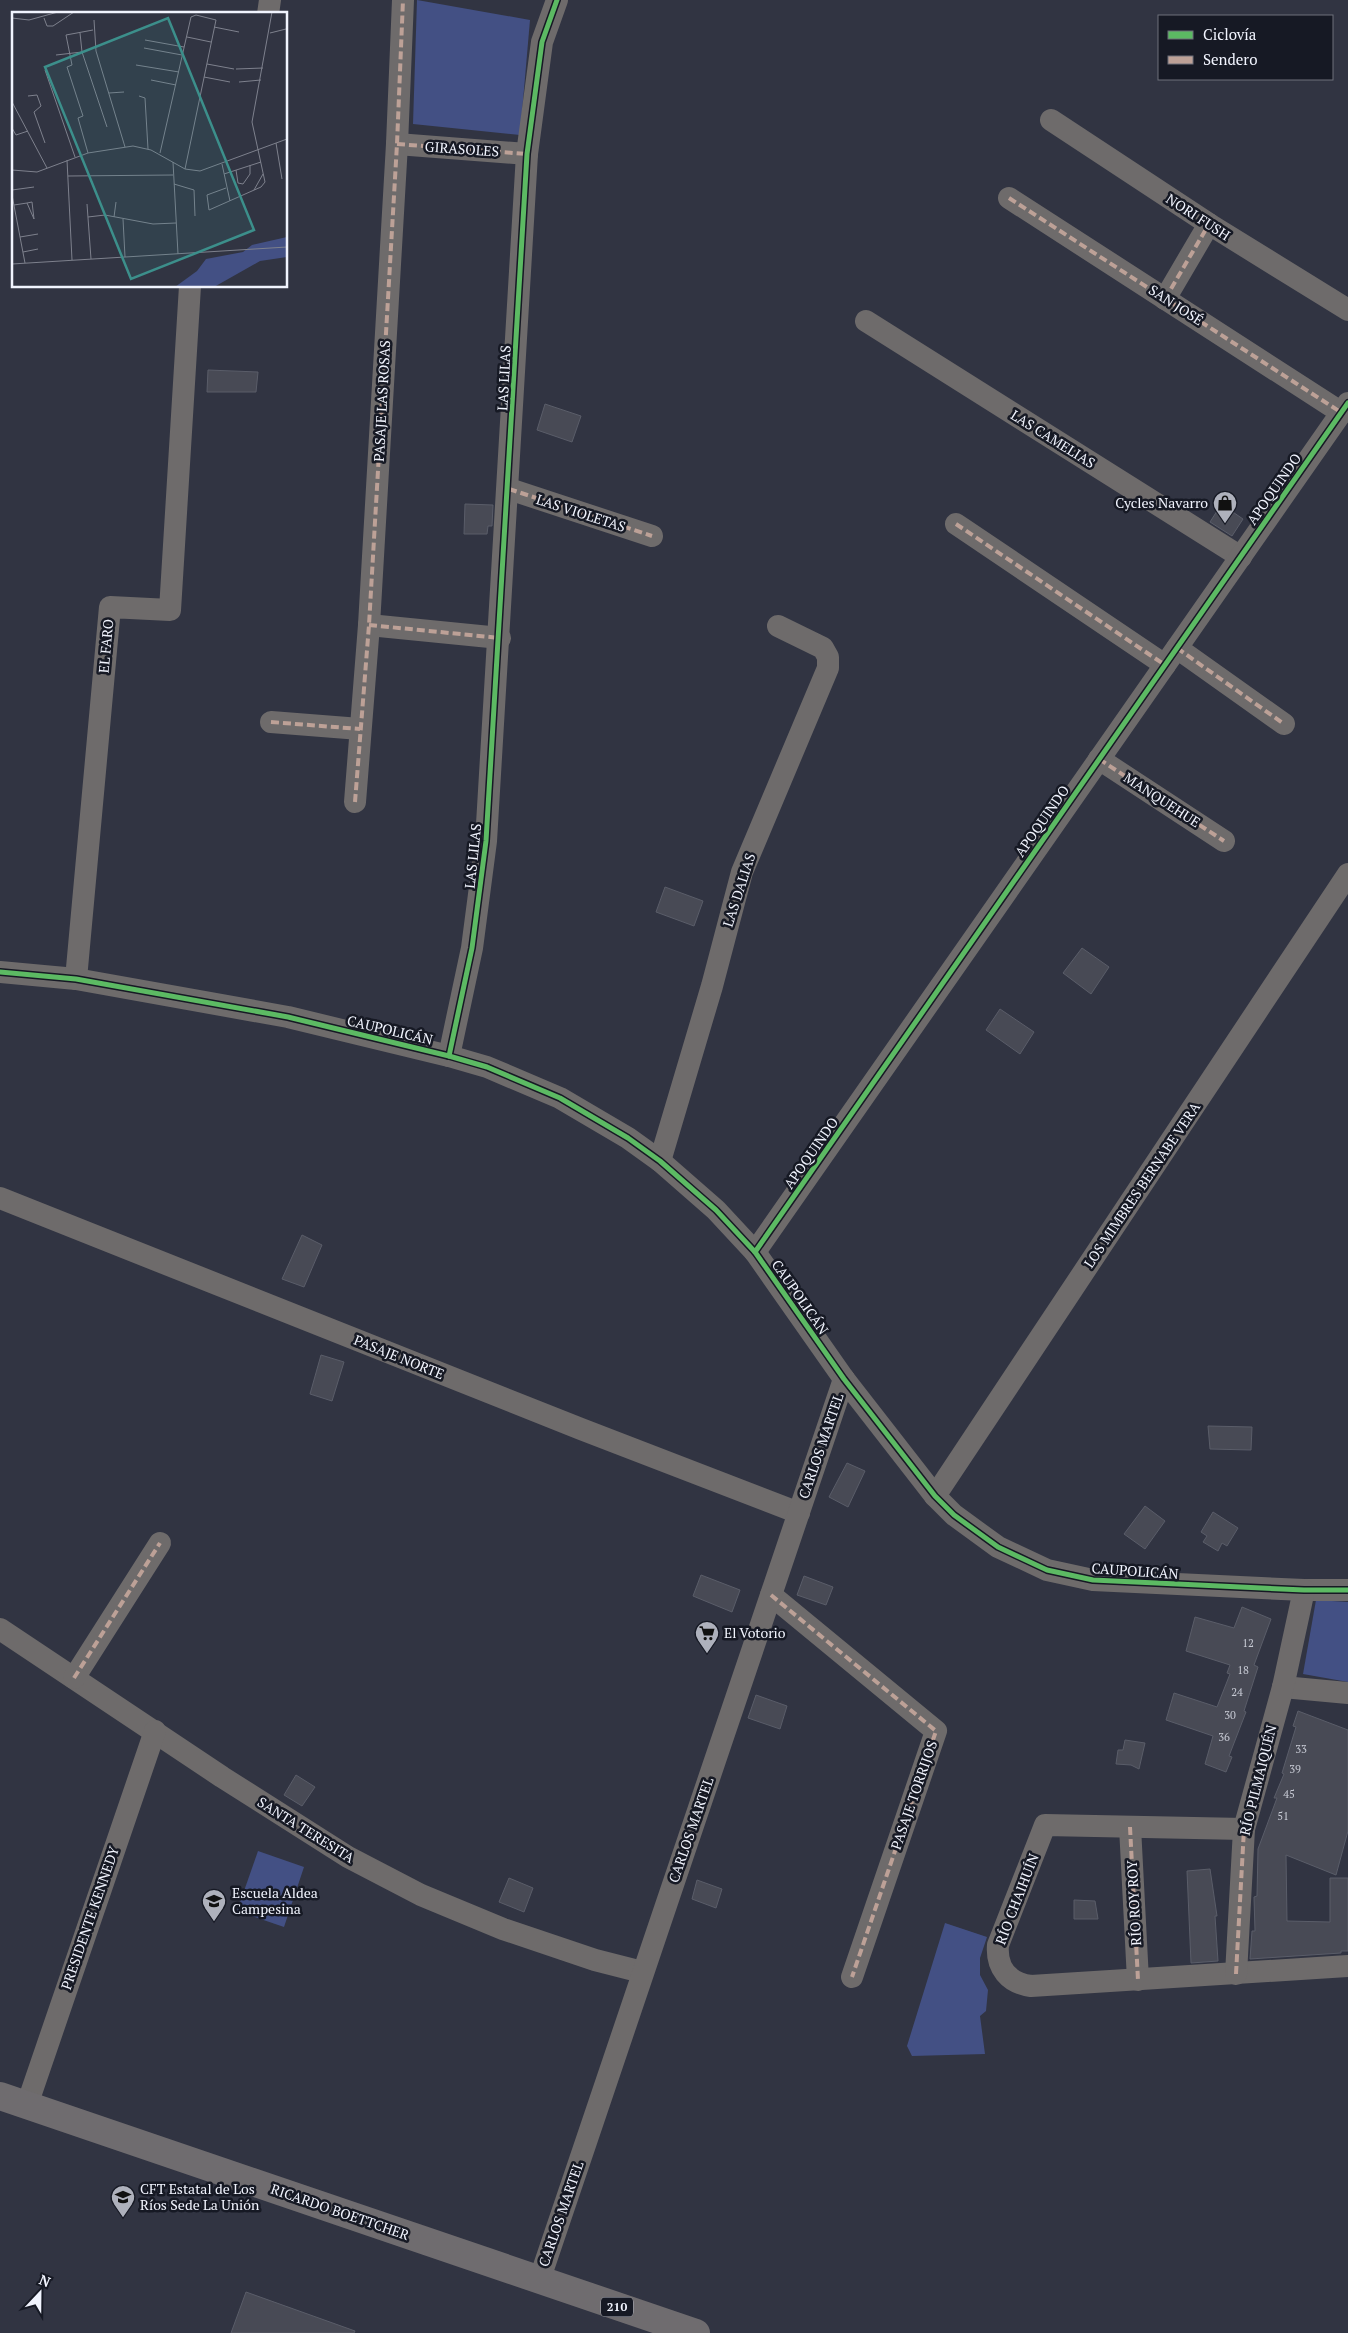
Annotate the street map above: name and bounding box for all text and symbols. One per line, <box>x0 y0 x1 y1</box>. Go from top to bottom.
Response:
inset map <box>12 12 288 288</box>
legend <box>1158 15 1333 80</box>
text: Ciclovía <box>1203 24 1257 44</box>
text: Sendero <box>1203 49 1257 69</box>
street label: GIRASOLES <box>424 136 500 161</box>
street label: NORI FUSH <box>1163 189 1234 244</box>
street label: SAN JOSÉ <box>1145 280 1207 329</box>
street label: PASAJE LAS ROSAS <box>369 340 394 462</box>
street label: LAS LILAS <box>492 345 515 411</box>
street label: LAS CAMELIAS <box>1007 405 1099 472</box>
street label: APOQUINDO <box>1242 449 1305 528</box>
street label: LAS VIOLETAS <box>534 489 628 536</box>
shop icon: Cycles Navarro <box>1212 490 1238 524</box>
place label: Cycles Navarro <box>1115 493 1208 512</box>
street label: EL FARO <box>94 618 117 674</box>
street label: MANQUEHUE <box>1120 768 1204 831</box>
street label: APOQUINDO <box>1010 781 1073 860</box>
street label: LAS LILAS <box>460 822 485 890</box>
street label: LAS DALIAS <box>718 851 759 929</box>
street label: CAUPOLICÁN <box>345 1010 435 1049</box>
street label: LOS MIMBRES BERNABE VERA <box>1079 1098 1204 1271</box>
street label: APOQUINDO <box>779 1113 842 1192</box>
street label: CAUPOLICÁN <box>768 1256 833 1338</box>
street label: PASAJE NORTE <box>351 1330 447 1383</box>
street label: CARLOS MARTEL <box>794 1390 848 1501</box>
street label: CAUPOLICÁN <box>1091 1558 1179 1583</box>
supermarket icon: El Votorio <box>694 1620 720 1654</box>
place label: El Votorio <box>724 1623 786 1642</box>
house number: 12 <box>1242 1636 1254 1650</box>
house number: 18 <box>1237 1663 1249 1677</box>
house number: 24 <box>1231 1685 1243 1699</box>
house number: 30 <box>1224 1708 1236 1722</box>
street label: RÍO PILMAIQUÉN <box>1235 1723 1280 1837</box>
house number: 36 <box>1218 1730 1230 1744</box>
street label: PASAJE TORRIJOS <box>886 1738 941 1852</box>
house number: 33 <box>1295 1742 1307 1756</box>
house number: 39 <box>1289 1762 1301 1776</box>
street label: CARLOS MARTEL <box>664 1774 718 1885</box>
house number: 45 <box>1283 1787 1295 1801</box>
street label: SANTA TERESITA <box>254 1792 359 1867</box>
house number: 51 <box>1277 1809 1289 1823</box>
street label: PRESIDENTE KENNEDY <box>56 1843 123 1992</box>
street label: RÍO CHAIHUÍN <box>990 1851 1043 1947</box>
street label: RÍO ROY ROY <box>1122 1859 1145 1946</box>
place label: Escuela Aldea Campesina <box>232 1883 318 1918</box>
school or university icon: Escuela Aldea Campesina <box>201 1888 227 1922</box>
street label: CARLOS MARTEL <box>534 2158 588 2269</box>
place label: CFT Estatal de Los Ríos Sede La Unión <box>140 2179 260 2214</box>
street label: RICARDO BOETTCHER <box>268 2179 412 2244</box>
school or university icon: CFT Estatal de Los Ríos Sede La Unión <box>110 2184 136 2218</box>
north arrow <box>15 2268 65 2318</box>
text: N <box>37 2270 54 2291</box>
road number: 210 <box>601 2298 633 2316</box>

